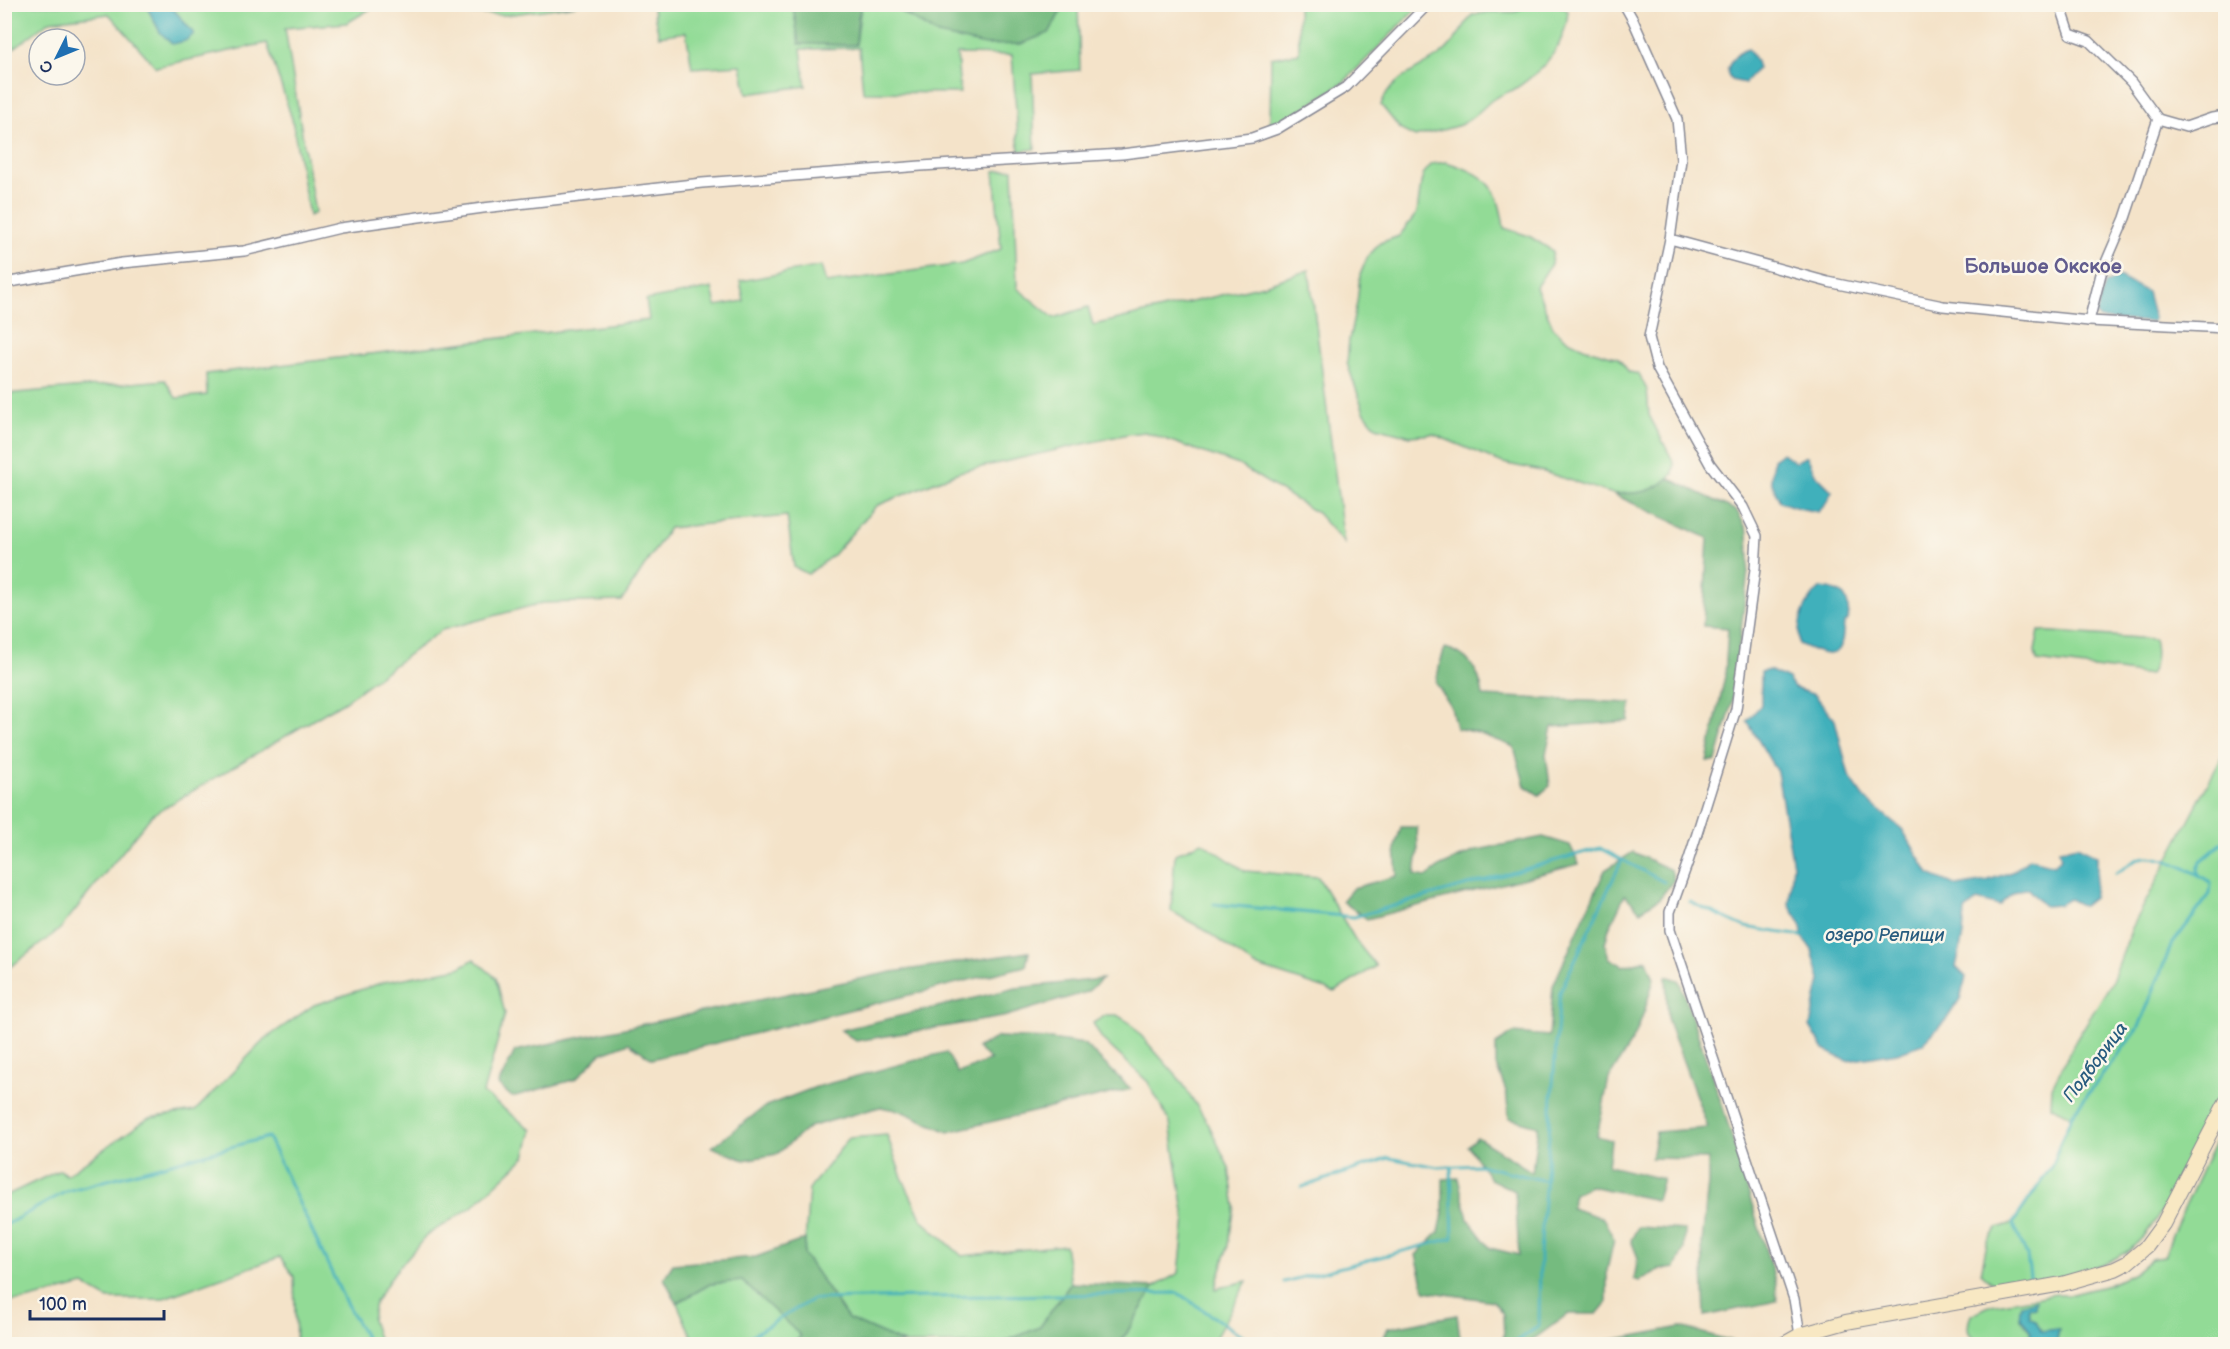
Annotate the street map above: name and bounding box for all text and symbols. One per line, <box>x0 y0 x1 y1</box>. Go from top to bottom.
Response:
north arrow <box>27 27 87 87</box>
text: С <box>36 56 58 77</box>
district label: Большое Окское <box>1964 255 2122 279</box>
water label: озеро Репищи <box>1825 925 1945 946</box>
water label: Подборица <box>2059 1018 2132 1106</box>
scale bar <box>30 1283 164 1321</box>
text: 100 m <box>39 1294 87 1315</box>

